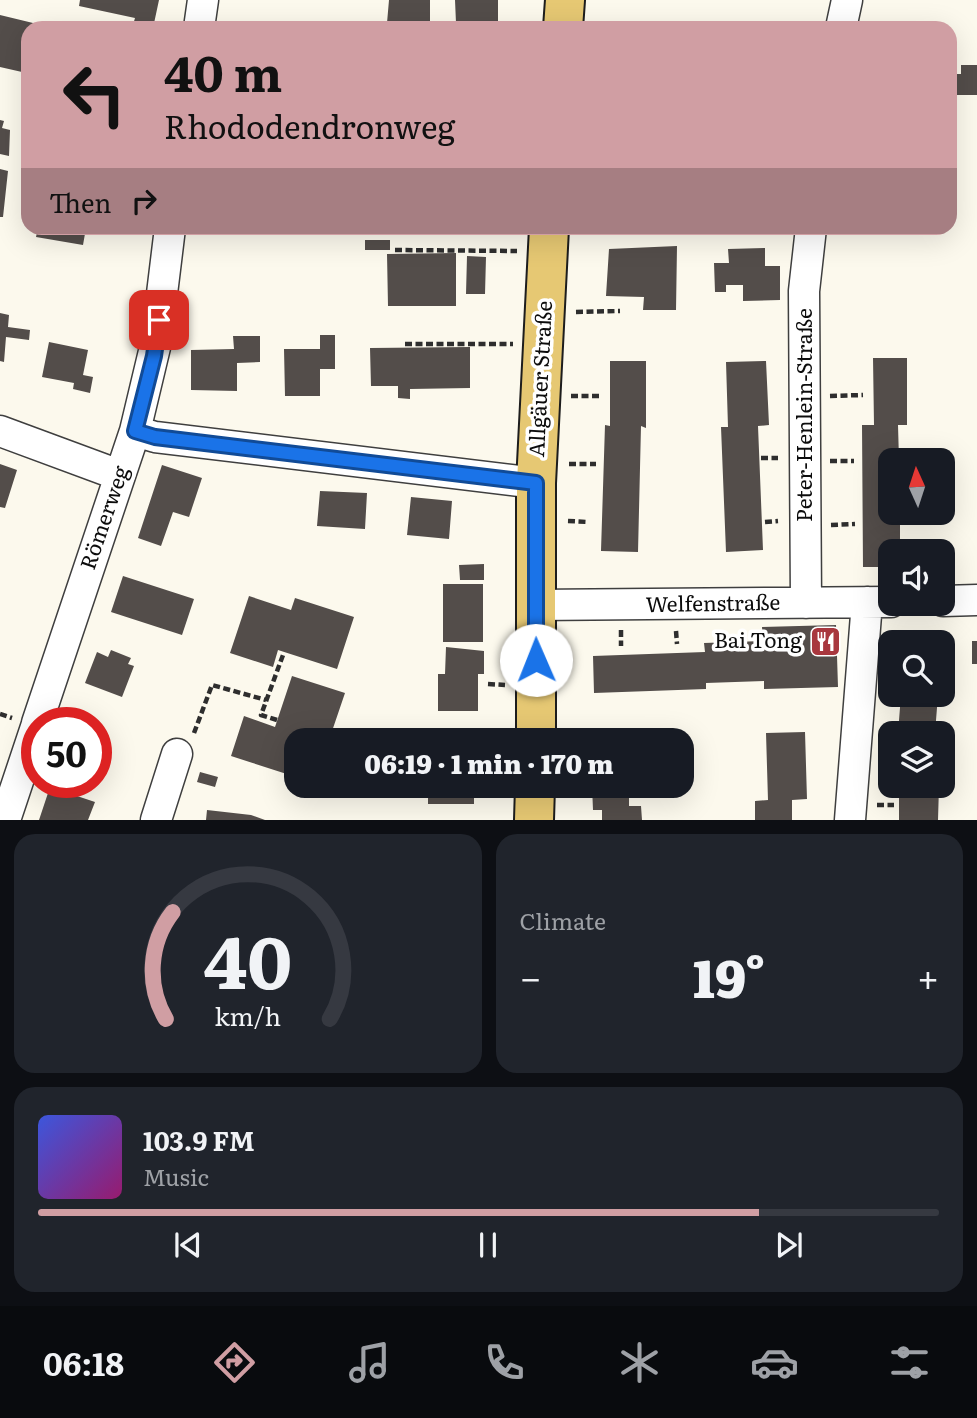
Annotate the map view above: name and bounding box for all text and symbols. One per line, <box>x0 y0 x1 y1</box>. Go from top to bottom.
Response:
text: 40 m <box>164 34 282 107</box>
icon: left <box>49 49 140 140</box>
text: Rhododendronweg <box>164 101 455 149</box>
text: Then <box>49 182 111 221</box>
icon: right <box>125 182 163 220</box>
pin <box>129 290 189 350</box>
street label: Allgäuer Straße <box>519 300 558 458</box>
icon: arrive <box>140 301 178 339</box>
street label: Peter-Henlein-Straße <box>787 308 818 522</box>
north arrow <box>878 448 956 525</box>
map controls <box>878 448 955 798</box>
street label: Römerweg <box>70 461 135 573</box>
button: sound <box>878 539 955 616</box>
street label: Welfenstraße <box>645 585 781 618</box>
position arrow <box>499 623 573 697</box>
place label: Bai Tong <box>714 623 802 654</box>
restaurant icon: Bai Tong <box>808 624 842 658</box>
button: search <box>878 630 955 707</box>
speed limit sign: 50 <box>21 707 112 798</box>
button: layers <box>878 721 955 798</box>
text: 06:19 · 1 min · 170 m <box>364 743 614 782</box>
text: Climate <box>520 903 606 937</box>
text: 40 <box>203 904 292 1012</box>
text: 19° <box>693 937 765 1014</box>
text: − <box>520 947 542 1004</box>
text: + <box>917 947 939 1004</box>
text: km/h <box>214 997 281 1034</box>
text: 103.9 FM <box>143 1120 255 1159</box>
text: Music <box>143 1159 209 1193</box>
icon: previous <box>169 1226 207 1264</box>
icon: pause <box>469 1226 507 1264</box>
icon: next <box>770 1226 808 1264</box>
text: 06:18 <box>43 1338 124 1386</box>
icon: directions <box>210 1338 259 1387</box>
icon: music <box>345 1338 394 1387</box>
icon: phone <box>480 1338 529 1387</box>
icon: climate <box>615 1338 664 1387</box>
icon: car <box>750 1338 799 1387</box>
icon: filters <box>885 1338 934 1387</box>

